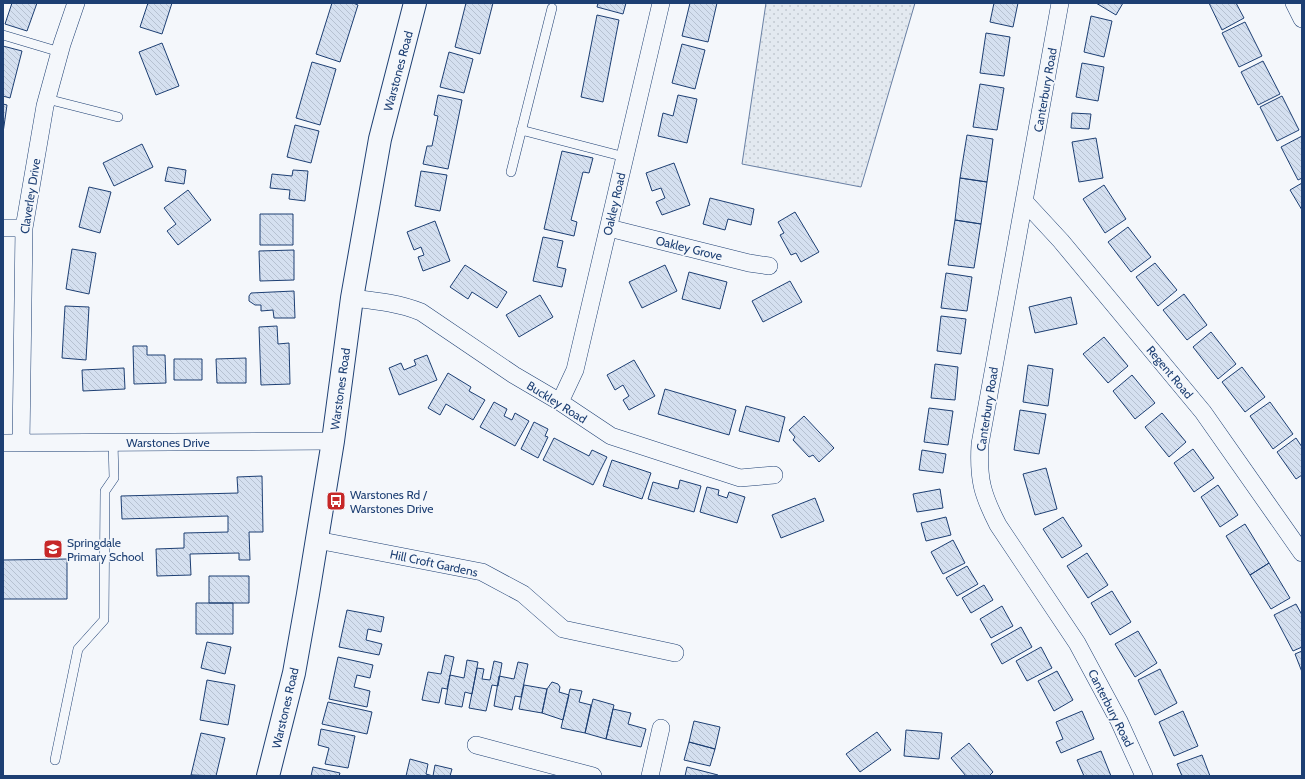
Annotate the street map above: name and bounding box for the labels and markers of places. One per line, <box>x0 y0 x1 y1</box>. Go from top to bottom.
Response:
place label: Warstones Rd / Warstones Drive <box>350 487 433 516</box>
bus stop icon: Warstones Rd / Warstones Drive <box>325 490 347 512</box>
place label: Springdale Primary School <box>67 535 144 564</box>
school or university icon: Springdale Primary School <box>42 538 64 560</box>

